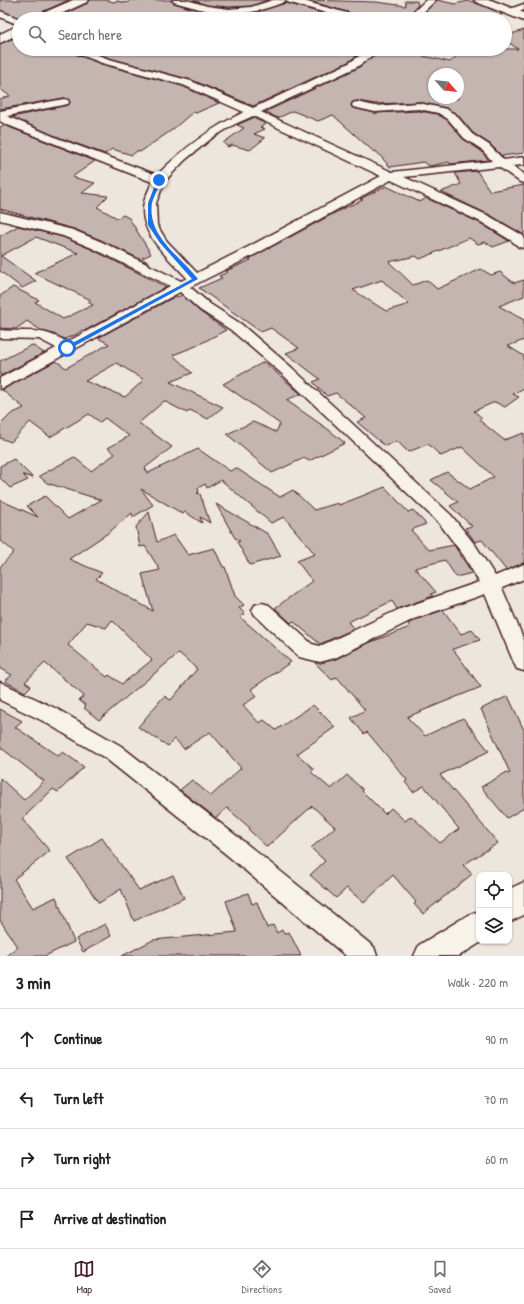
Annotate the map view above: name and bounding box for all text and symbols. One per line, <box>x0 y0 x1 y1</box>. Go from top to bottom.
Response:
search box <box>12 12 512 56</box>
icon: search <box>26 23 48 45</box>
text: Search here <box>58 24 122 45</box>
north arrow <box>428 68 464 104</box>
route end <box>150 171 168 189</box>
route start <box>58 339 76 357</box>
map controls <box>476 872 512 944</box>
button: locate <box>476 872 512 908</box>
button: layers <box>476 908 512 944</box>
text: 3 min <box>16 971 51 994</box>
text: Walk · 220 m <box>448 973 508 991</box>
icon: ahead <box>16 1028 38 1050</box>
text: Continue <box>54 1028 102 1049</box>
text: 90 m <box>486 1030 508 1048</box>
icon: left <box>16 1088 38 1110</box>
text: Turn left <box>54 1088 104 1109</box>
text: 70 m <box>484 1090 508 1108</box>
icon: right <box>16 1148 38 1170</box>
text: Turn right <box>54 1148 110 1169</box>
text: 60 m <box>485 1150 508 1168</box>
icon: arrive <box>16 1208 38 1230</box>
text: Arrive at destination <box>54 1208 166 1229</box>
tab: Map <box>73 1258 95 1296</box>
tab: Directions <box>242 1258 282 1296</box>
tab: Saved <box>428 1258 451 1296</box>

